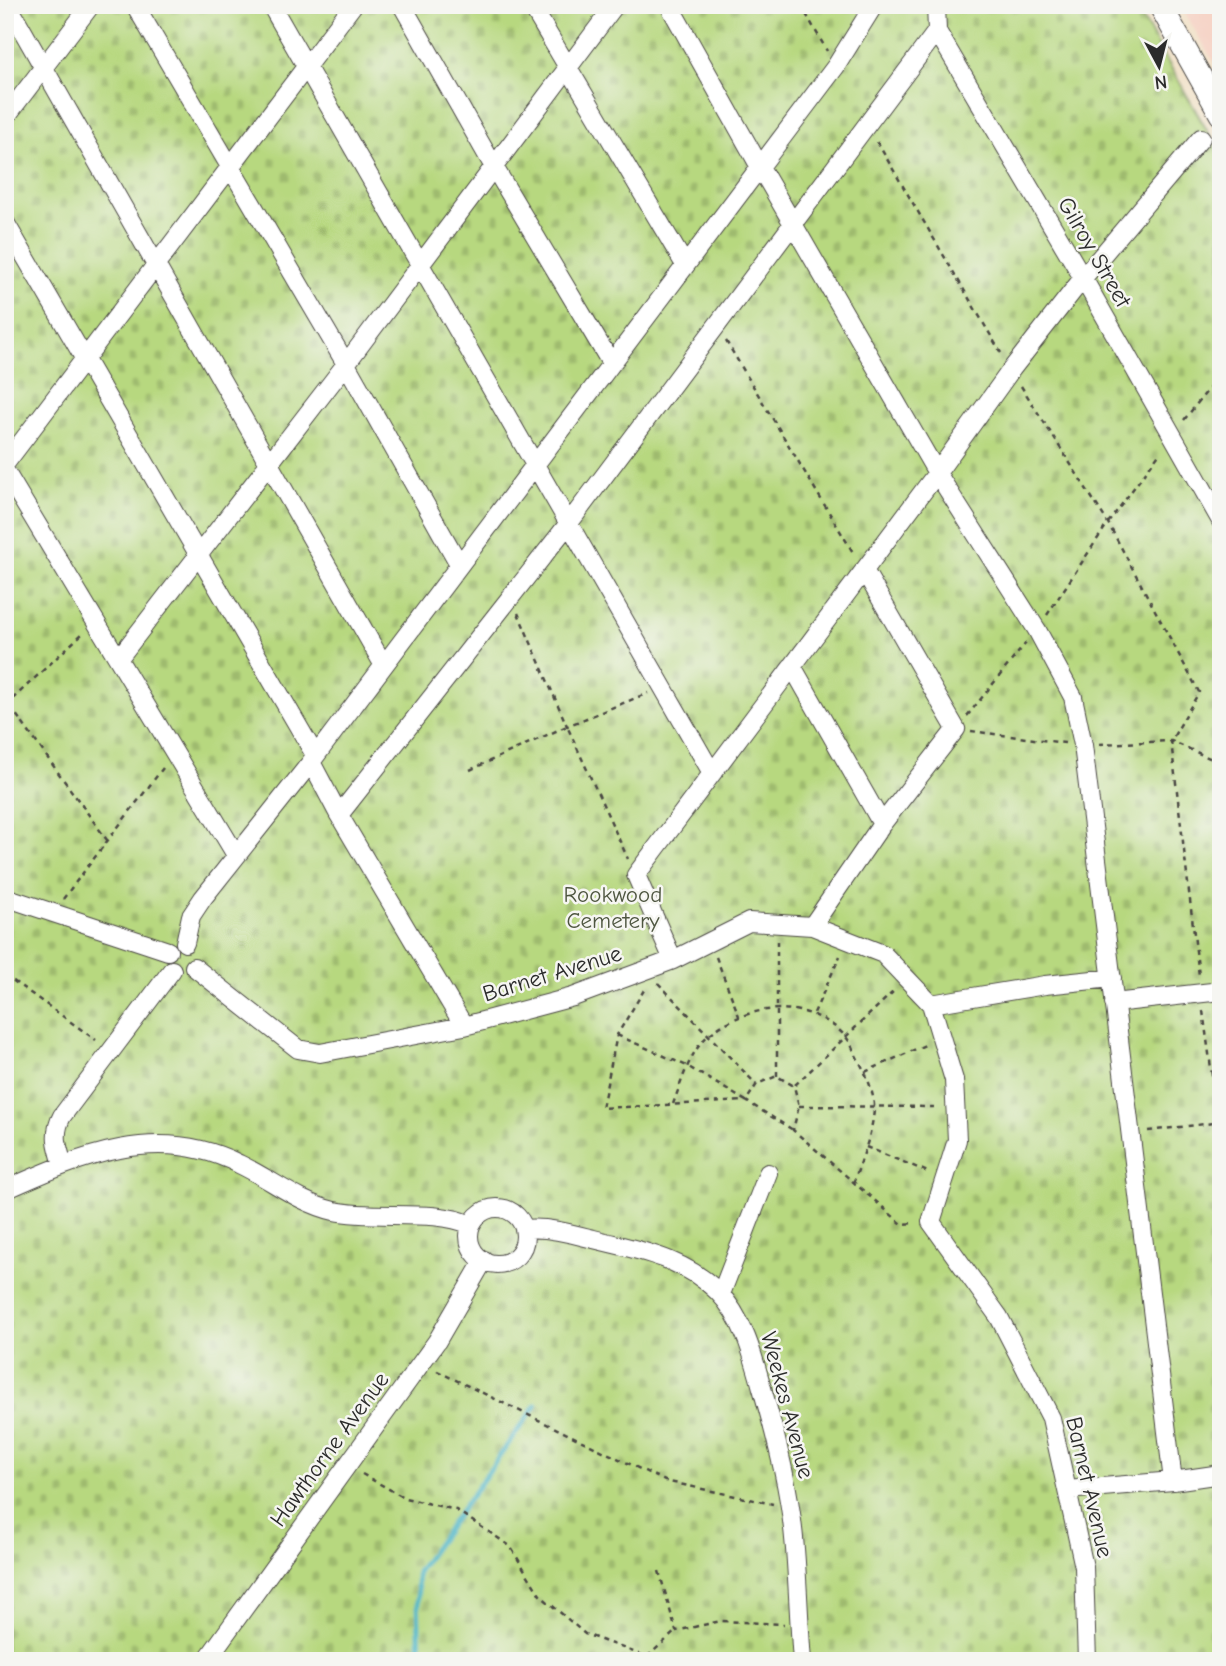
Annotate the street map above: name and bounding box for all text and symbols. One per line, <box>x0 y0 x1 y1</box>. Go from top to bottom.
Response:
north arrow <box>1124 32 1194 102</box>
text: N <box>1153 70 1168 94</box>
street label: Gilroy Street <box>1052 192 1138 314</box>
park label: Rookwood Cemetery <box>564 881 662 934</box>
street label: Barnet Avenue <box>479 940 625 1007</box>
street label: Weekes Avenue <box>755 1329 820 1481</box>
street label: Hawthorne Avenue <box>264 1367 395 1532</box>
street label: Barnet Avenue <box>1060 1414 1119 1560</box>

